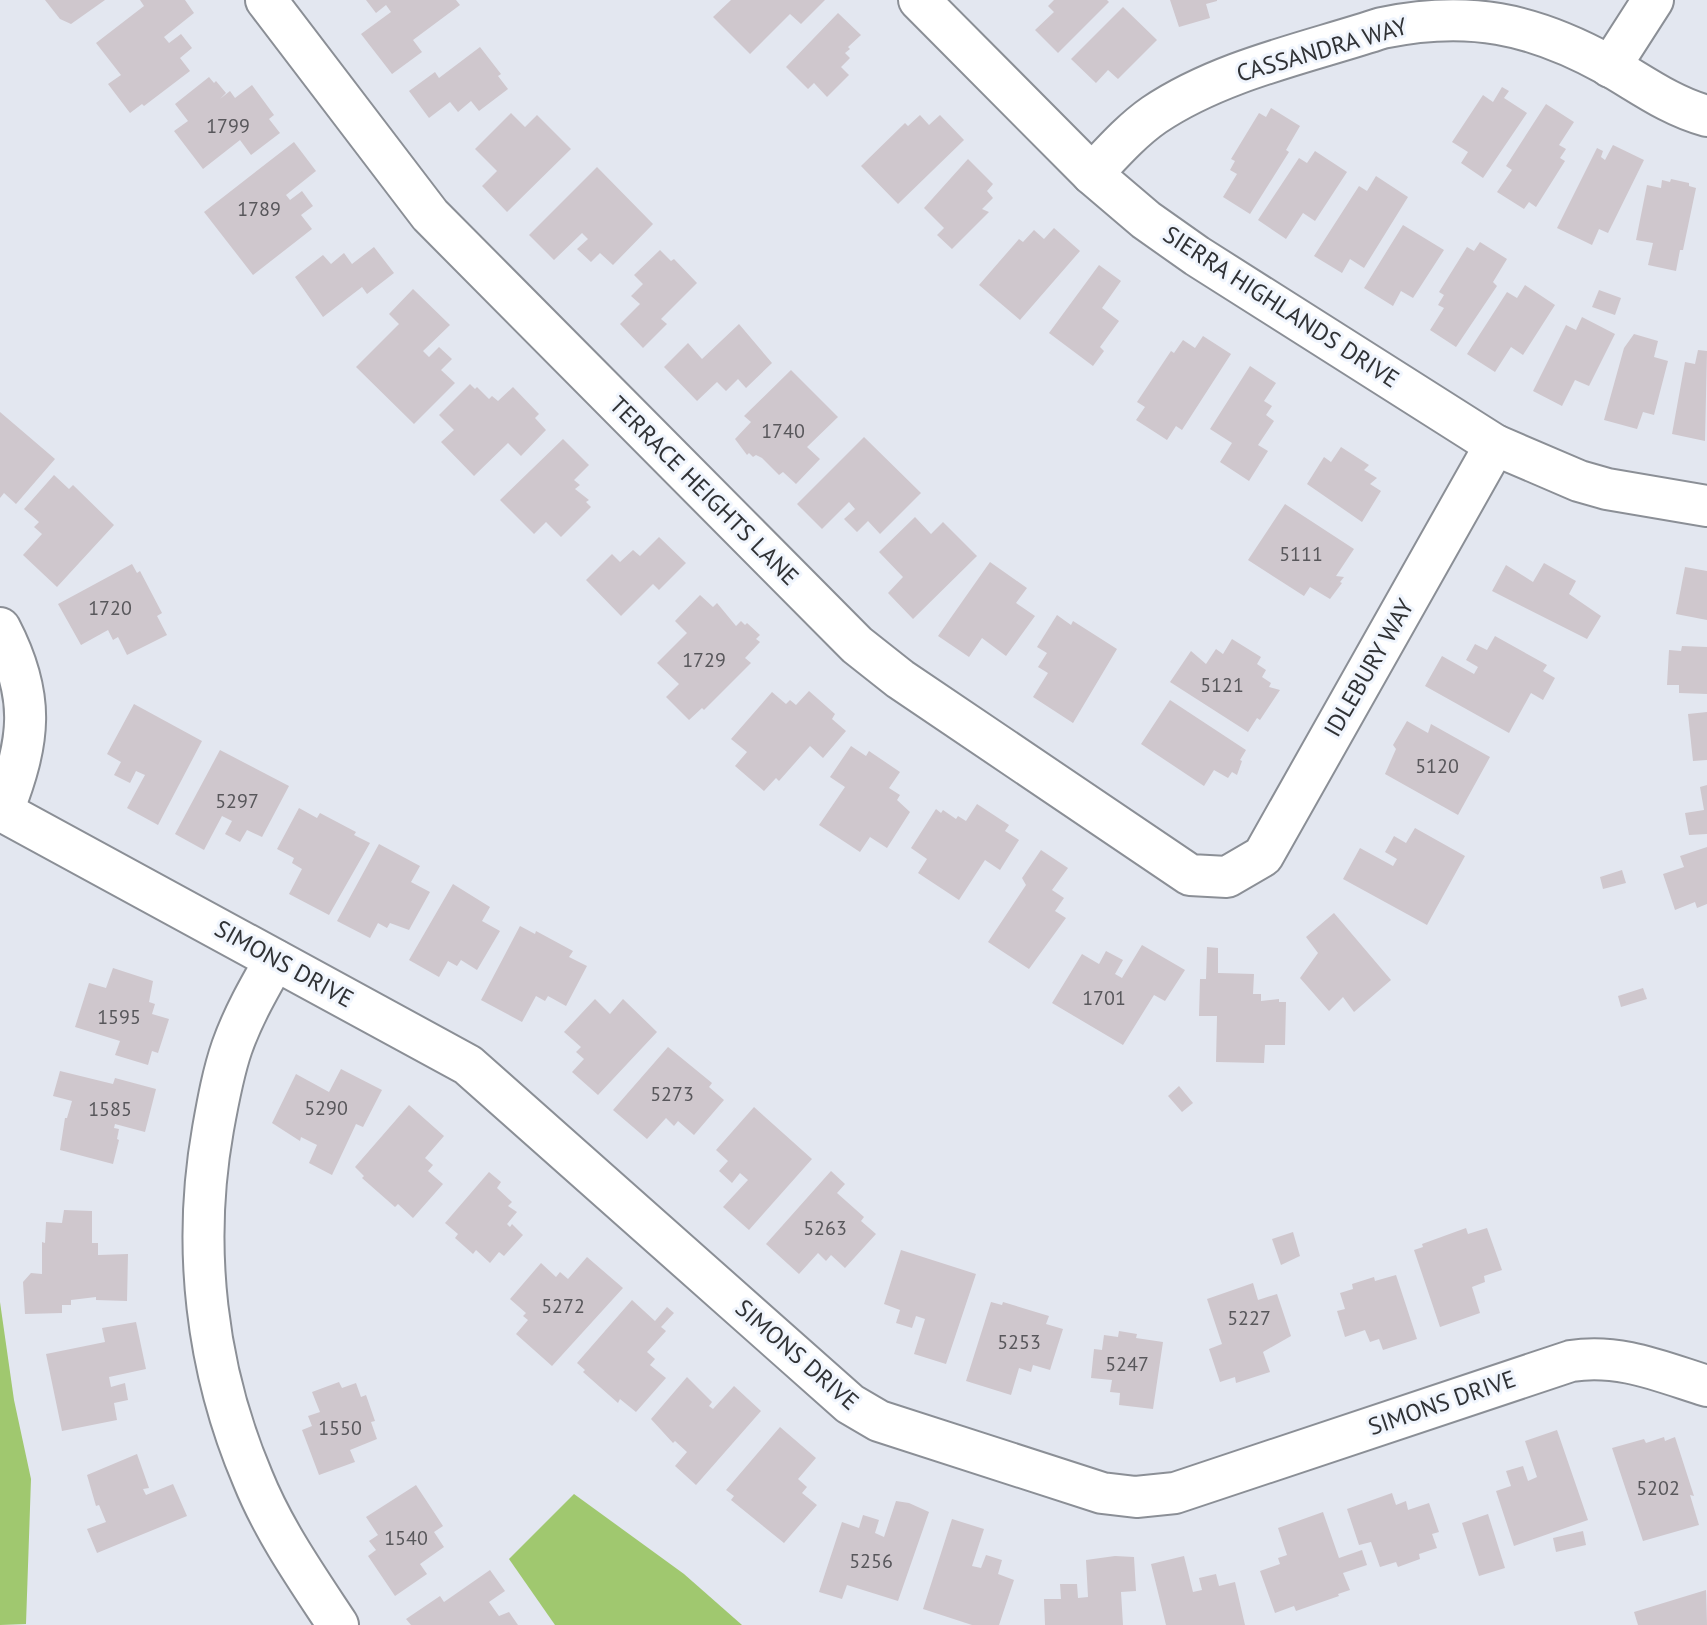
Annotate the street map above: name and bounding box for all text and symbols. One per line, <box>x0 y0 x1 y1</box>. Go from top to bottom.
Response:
street label: CASSANDRA WAY <box>1233 10 1411 89</box>
house number: 1799 <box>206 113 250 139</box>
house number: 1789 <box>237 196 281 222</box>
street label: SIERRA HIGHLANDS DRIVE <box>1158 219 1405 394</box>
street label: TERRACE HEIGHTS LANE <box>603 389 806 592</box>
house number: 1740 <box>761 418 805 444</box>
house number: 5111 <box>1279 541 1323 567</box>
street label: IDLEBURY WAY <box>1317 593 1421 742</box>
house number: 1720 <box>88 595 132 621</box>
house number: 1729 <box>682 647 726 673</box>
house number: 5121 <box>1200 672 1244 698</box>
house number: 5120 <box>1415 753 1459 779</box>
house number: 5297 <box>215 788 259 814</box>
street label: SIMONS DRIVE <box>209 913 359 1014</box>
house number: 1701 <box>1082 985 1126 1011</box>
house number: 1595 <box>97 1004 141 1030</box>
house number: 5273 <box>650 1081 694 1107</box>
house number: 5290 <box>304 1095 348 1121</box>
house number: 1585 <box>88 1096 132 1122</box>
house number: 5263 <box>803 1215 847 1241</box>
street label: SIMONS DRIVE <box>729 1292 866 1417</box>
house number: 5272 <box>541 1293 585 1319</box>
house number: 5227 <box>1227 1305 1271 1331</box>
house number: 5253 <box>997 1329 1041 1355</box>
house number: 5247 <box>1105 1351 1149 1377</box>
street label: SIMONS DRIVE <box>1364 1363 1520 1442</box>
house number: 1550 <box>318 1415 362 1441</box>
house number: 5202 <box>1636 1475 1680 1501</box>
house number: 1540 <box>384 1525 428 1551</box>
house number: 5256 <box>849 1548 893 1574</box>

